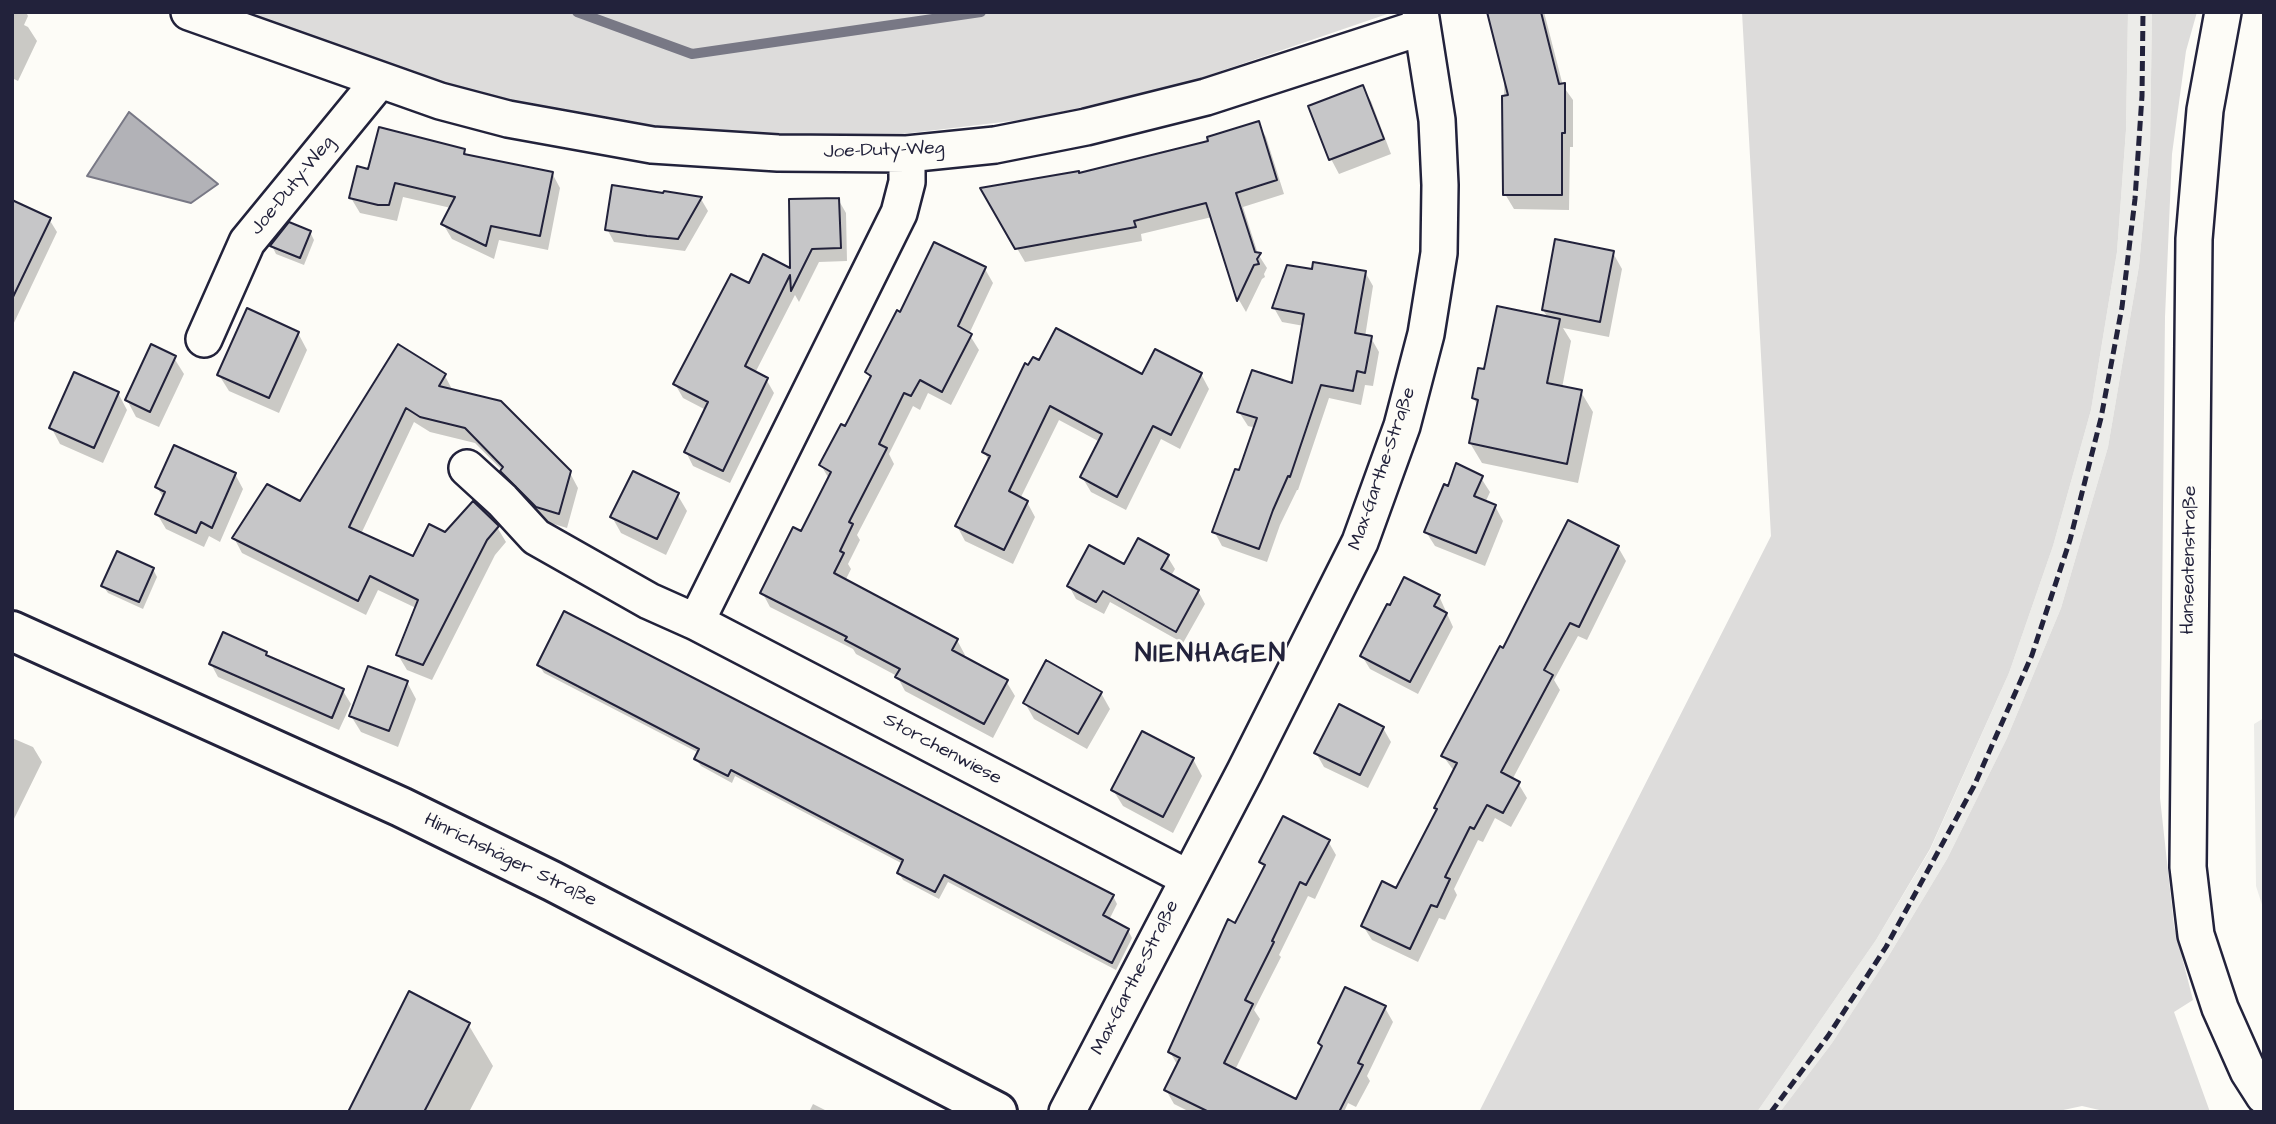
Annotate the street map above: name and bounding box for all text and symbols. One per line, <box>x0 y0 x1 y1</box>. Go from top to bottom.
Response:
street label: Joe-Duty-Weg <box>246 132 340 240</box>
street label: Joe-Duty-Weg <box>823 137 945 165</box>
street label: Max-Garthe-Straße <box>1344 385 1422 553</box>
street label: Hanseatenstraße <box>2177 485 2203 635</box>
district label: NIENHAGEN <box>1136 640 1286 672</box>
street label: Storchenwiese <box>879 709 1005 791</box>
street label: Hinrichshäger Straße <box>420 809 600 913</box>
street label: Max-Garthe-Straße <box>1087 897 1185 1059</box>

